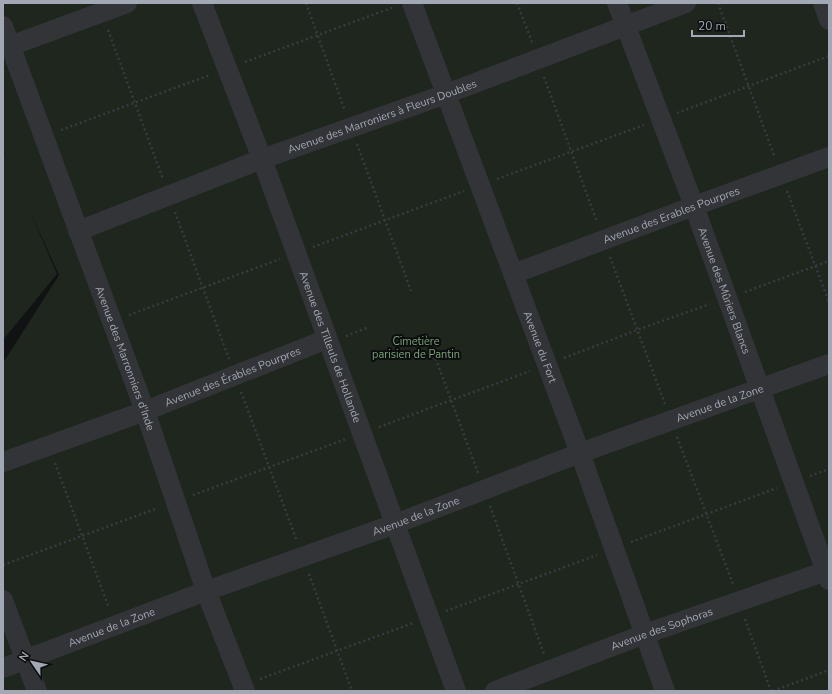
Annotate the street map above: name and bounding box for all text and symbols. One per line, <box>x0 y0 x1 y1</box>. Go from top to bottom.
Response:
scale bar <box>692 12 744 38</box>
text: 20 m <box>698 18 726 34</box>
street label: Avenue des Marroniers à Fleurs Doubles <box>285 76 479 157</box>
street label: Avenue des Erables Pourpres <box>601 183 742 247</box>
street label: Avenue des Mûriers Blancs <box>695 225 754 356</box>
street label: Avenue des Tilleuls de Hollande <box>296 269 365 425</box>
street label: Avenue des Marronniers d'Inde <box>92 284 159 433</box>
street label: Avenue du Fort <box>520 309 561 385</box>
park label: Cimetière parisien de Pantin <box>372 334 460 362</box>
street label: Avenue des Érables Pourpres <box>162 343 303 410</box>
street label: Avenue de la Zone <box>674 381 765 426</box>
street label: Avenue de la Zone <box>370 492 462 539</box>
street label: Avenue de la Zone <box>66 604 157 650</box>
street label: Avenue des Sophoras <box>609 604 715 654</box>
north arrow <box>12 642 52 682</box>
text: N <box>16 649 33 664</box>

